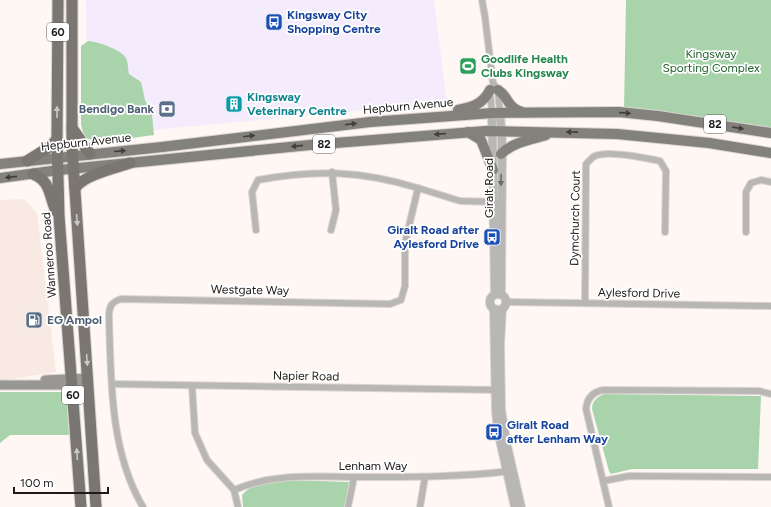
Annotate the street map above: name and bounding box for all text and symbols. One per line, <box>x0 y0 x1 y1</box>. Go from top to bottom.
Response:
place label: Kingsway City Shopping Centre <box>287 8 381 36</box>
bus stop icon: Kingsway City Shopping Centre <box>264 12 284 32</box>
road number: 60 <box>47 23 69 41</box>
park label: Kingsway Sporting Complex <box>662 47 760 75</box>
place label: Goodlife Health Clubs Kingsway <box>481 52 569 80</box>
sports icon: Goodlife Health Clubs Kingsway <box>458 56 478 76</box>
place label: Kingsway Veterinary Centre <box>247 90 347 118</box>
building icon: Kingsway Veterinary Centre <box>224 94 244 114</box>
street label: Hepburn Avenue <box>362 95 454 117</box>
bank icon: Bendigo Bank <box>157 99 177 119</box>
place label: Bendigo Bank <box>79 102 155 116</box>
one-way arrow <box>54 105 60 118</box>
one-way arrow <box>619 109 631 116</box>
road number: 82 <box>704 115 726 133</box>
one-way arrow <box>345 121 357 127</box>
one-way arrow <box>732 125 744 131</box>
one-way arrow <box>565 129 578 135</box>
street label: Hepburn Avenue <box>40 130 132 154</box>
one-way arrow <box>434 131 446 138</box>
one-way arrow <box>243 133 255 139</box>
road number: 82 <box>313 135 335 153</box>
one-way arrow <box>291 143 303 150</box>
one-way arrow <box>114 148 126 155</box>
street label: Giralt Road <box>482 158 496 218</box>
street label: Dymchurch Court <box>567 170 583 266</box>
one-way arrow <box>5 173 17 180</box>
one-way arrow <box>498 174 504 187</box>
street label: Wanneroo Road <box>39 212 59 298</box>
one-way arrow <box>74 214 81 226</box>
place label: Giralt Road after Aylesford Drive <box>387 223 479 251</box>
bus stop icon: Giralt Road after Aylesford Drive <box>482 227 502 247</box>
street label: Westgate Way <box>211 282 290 298</box>
street label: Aylesford Drive <box>598 285 681 301</box>
fuel station icon: EG Ampol <box>24 310 44 330</box>
place label: EG Ampol <box>47 313 102 327</box>
one-way arrow <box>83 354 90 366</box>
street label: Napier Road <box>273 368 339 384</box>
road number: 60 <box>62 386 84 404</box>
place label: Giralt Road after Lenham Way <box>507 418 608 446</box>
bus stop icon: Giralt Road after Lenham Way <box>484 422 504 442</box>
one-way arrow <box>74 448 81 460</box>
street label: Lenham Way <box>339 459 408 473</box>
scale bar <box>14 469 108 495</box>
text: 100 m <box>20 476 54 490</box>

